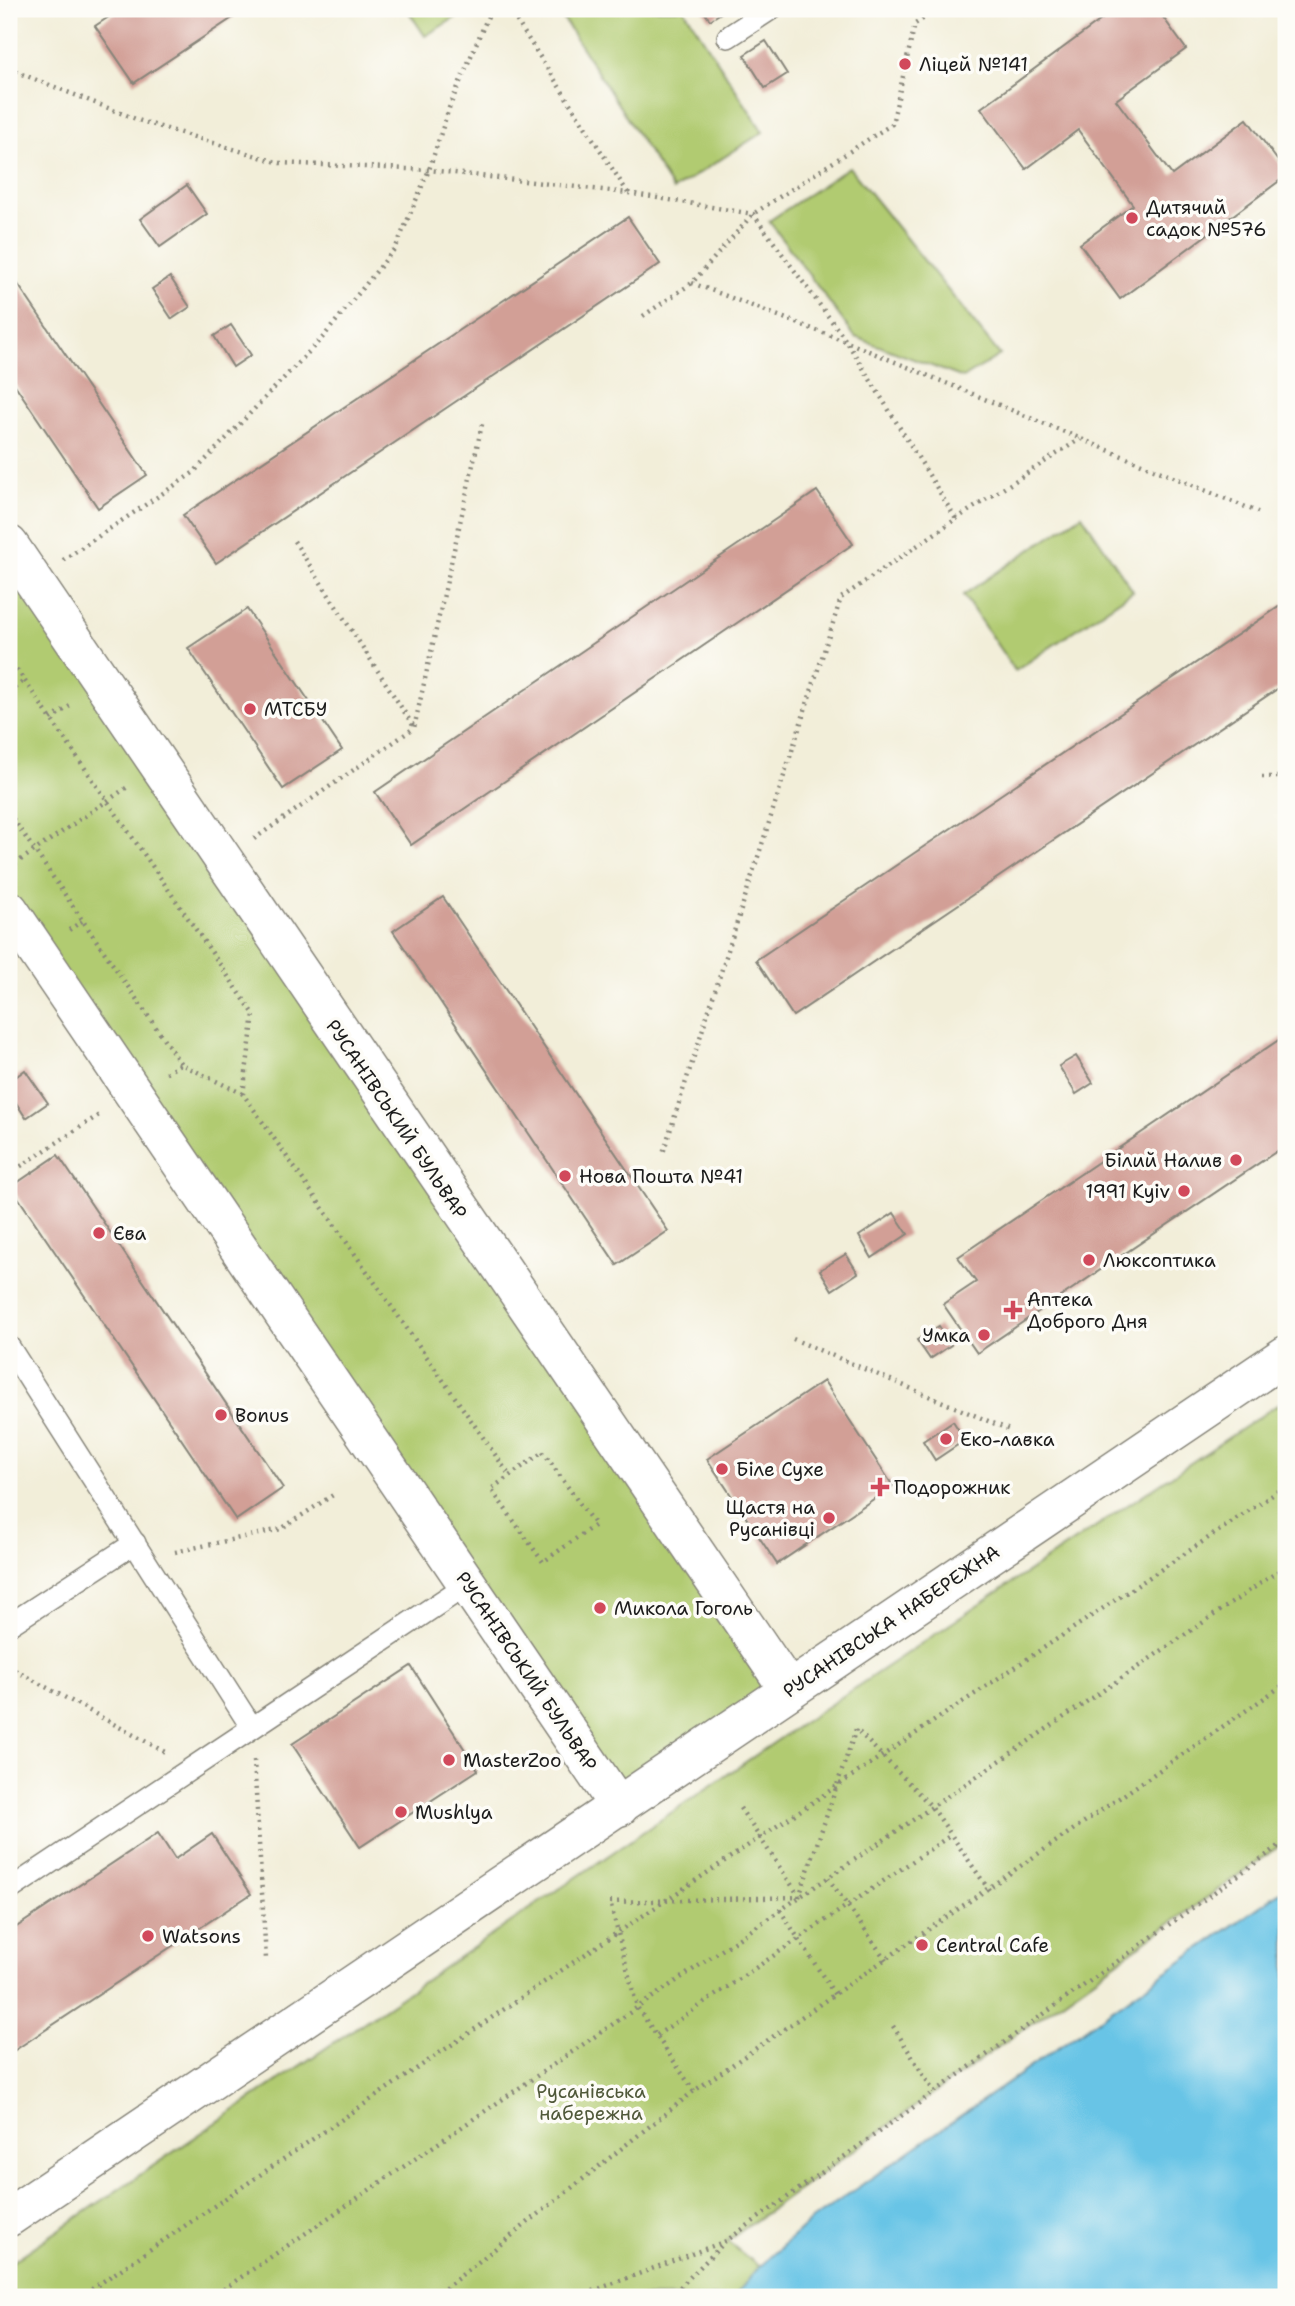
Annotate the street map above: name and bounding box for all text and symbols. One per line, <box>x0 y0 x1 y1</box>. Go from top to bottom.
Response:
place label: Ліцей №141 <box>919 52 1028 77</box>
marker: Ліцей №141 <box>897 56 913 72</box>
place label: Дитячий садок №576 <box>1146 195 1267 242</box>
marker: Дитячий садок №576 <box>1124 210 1140 226</box>
place label: МТСБУ <box>264 697 327 722</box>
marker: МТСБУ <box>242 701 258 717</box>
street label: РУСАНІВСЬКИЙ БУЛЬВАР <box>320 1015 473 1224</box>
place label: Білий Налив <box>1104 1148 1222 1173</box>
marker: Білий Налив <box>1228 1152 1244 1168</box>
place label: Нова Пошта №41 <box>579 1164 743 1189</box>
marker: Нова Пошта №41 <box>557 1168 573 1184</box>
place label: 1991 Kyiv <box>1086 1179 1170 1204</box>
marker: 1991 Kyiv <box>1176 1183 1192 1199</box>
place label: Єва <box>113 1221 147 1246</box>
marker: Єва <box>91 1225 107 1241</box>
place label: Люксоптика <box>1103 1248 1216 1273</box>
marker: Люксоптика <box>1081 1252 1097 1268</box>
place label: Аптека Доброго Дня <box>1027 1287 1148 1334</box>
marker: Аптека Доброго Дня <box>1005 1302 1021 1318</box>
place label: Умка <box>922 1323 970 1348</box>
marker: Умка <box>976 1327 992 1343</box>
place label: Bonus <box>235 1403 289 1428</box>
marker: Bonus <box>213 1407 229 1423</box>
place label: Еко-лавка <box>960 1427 1055 1452</box>
marker: Еко-лавка <box>938 1431 954 1447</box>
place label: Біле Сухе <box>736 1457 824 1482</box>
marker: Біле Сухе <box>714 1461 730 1477</box>
place label: Подорожник <box>894 1475 1010 1500</box>
marker: Подорожник <box>872 1479 888 1495</box>
place label: Щастя на Русанівці <box>726 1495 815 1542</box>
marker: Щастя на Русанівці <box>821 1510 837 1526</box>
street label: РУСАНІВСЬКА НАБЕРЕЖНА <box>778 1539 1005 1703</box>
street label: РУСАНІВСЬКИЙ БУЛЬВАР <box>450 1567 603 1776</box>
place label: Микола Гоголь <box>614 1596 753 1621</box>
marker: Микола Гоголь <box>592 1600 608 1616</box>
place label: MasterZoo <box>463 1748 561 1773</box>
marker: MasterZoo <box>441 1752 457 1768</box>
place label: Mushlya <box>415 1800 493 1825</box>
marker: Mushlya <box>393 1804 409 1820</box>
place label: Watsons <box>162 1924 241 1949</box>
marker: Watsons <box>140 1928 156 1944</box>
place label: Central Cafe <box>936 1933 1049 1958</box>
marker: Central Cafe <box>914 1937 930 1953</box>
park label: Русанівська набережна <box>536 2079 646 2126</box>

